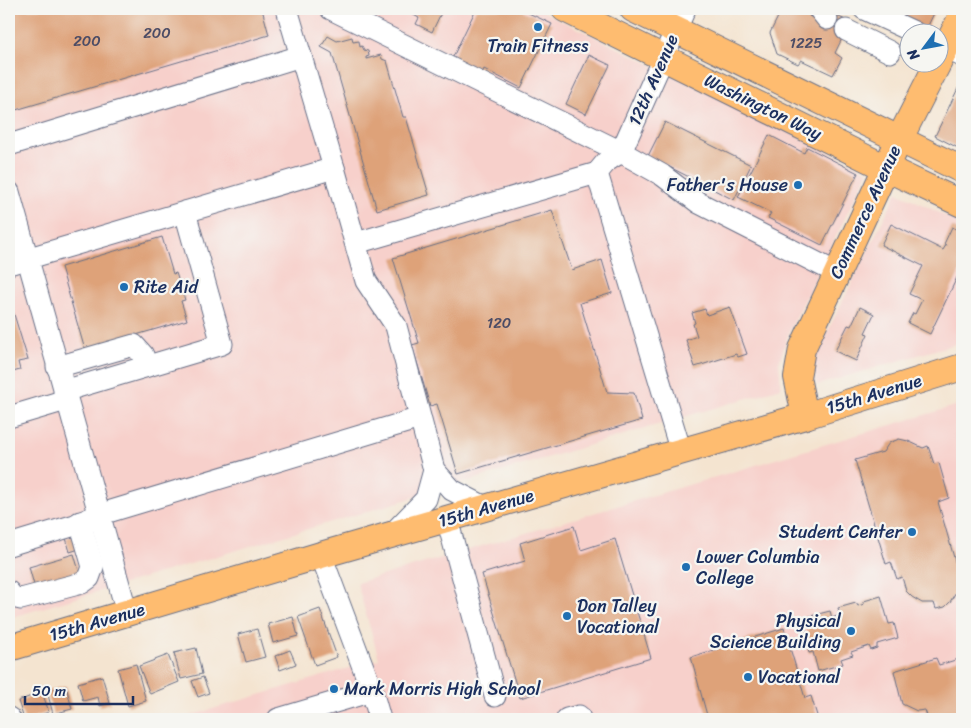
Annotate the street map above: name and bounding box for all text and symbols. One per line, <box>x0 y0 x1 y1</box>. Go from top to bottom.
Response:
house number: 200 <box>143 20 171 46</box>
marker: Train Fitness <box>532 21 544 33</box>
north arrow <box>898 22 948 72</box>
house number: 200 <box>73 28 101 54</box>
street label: 12th Avenue <box>619 29 688 131</box>
place label: Train Fitness <box>488 30 589 62</box>
house number: 1225 <box>790 30 822 56</box>
text: N <box>900 44 927 66</box>
street label: Washington Way <box>698 65 828 150</box>
street label: Commerce Avenue <box>820 139 910 284</box>
place label: Father's House <box>667 169 788 201</box>
marker: Father's House <box>792 179 804 191</box>
place label: Rite Aid <box>134 271 199 303</box>
marker: Rite Aid <box>118 281 130 293</box>
house number: 120 <box>487 310 511 336</box>
street label: 15th Avenue <box>822 364 926 424</box>
street label: 15th Avenue <box>434 479 538 537</box>
place label: Student Center <box>779 516 904 548</box>
marker: Student Center <box>906 526 918 538</box>
place label: Lower Columbia College <box>696 541 820 594</box>
marker: Lower Columbia College <box>680 561 692 573</box>
place label: Don Talley Vocational <box>577 590 660 643</box>
street label: 15th Avenue <box>45 593 149 651</box>
place label: Physical Science Building <box>710 605 842 658</box>
marker: Don Talley Vocational <box>561 610 573 622</box>
marker: Physical Science Building <box>845 625 857 637</box>
place label: Vocational <box>758 661 841 693</box>
marker: Vocational <box>742 671 754 683</box>
scale bar <box>25 673 132 705</box>
place label: Mark Morris High School <box>344 673 541 705</box>
text: 50 m <box>32 678 67 704</box>
marker: Mark Morris High School <box>328 683 340 695</box>

